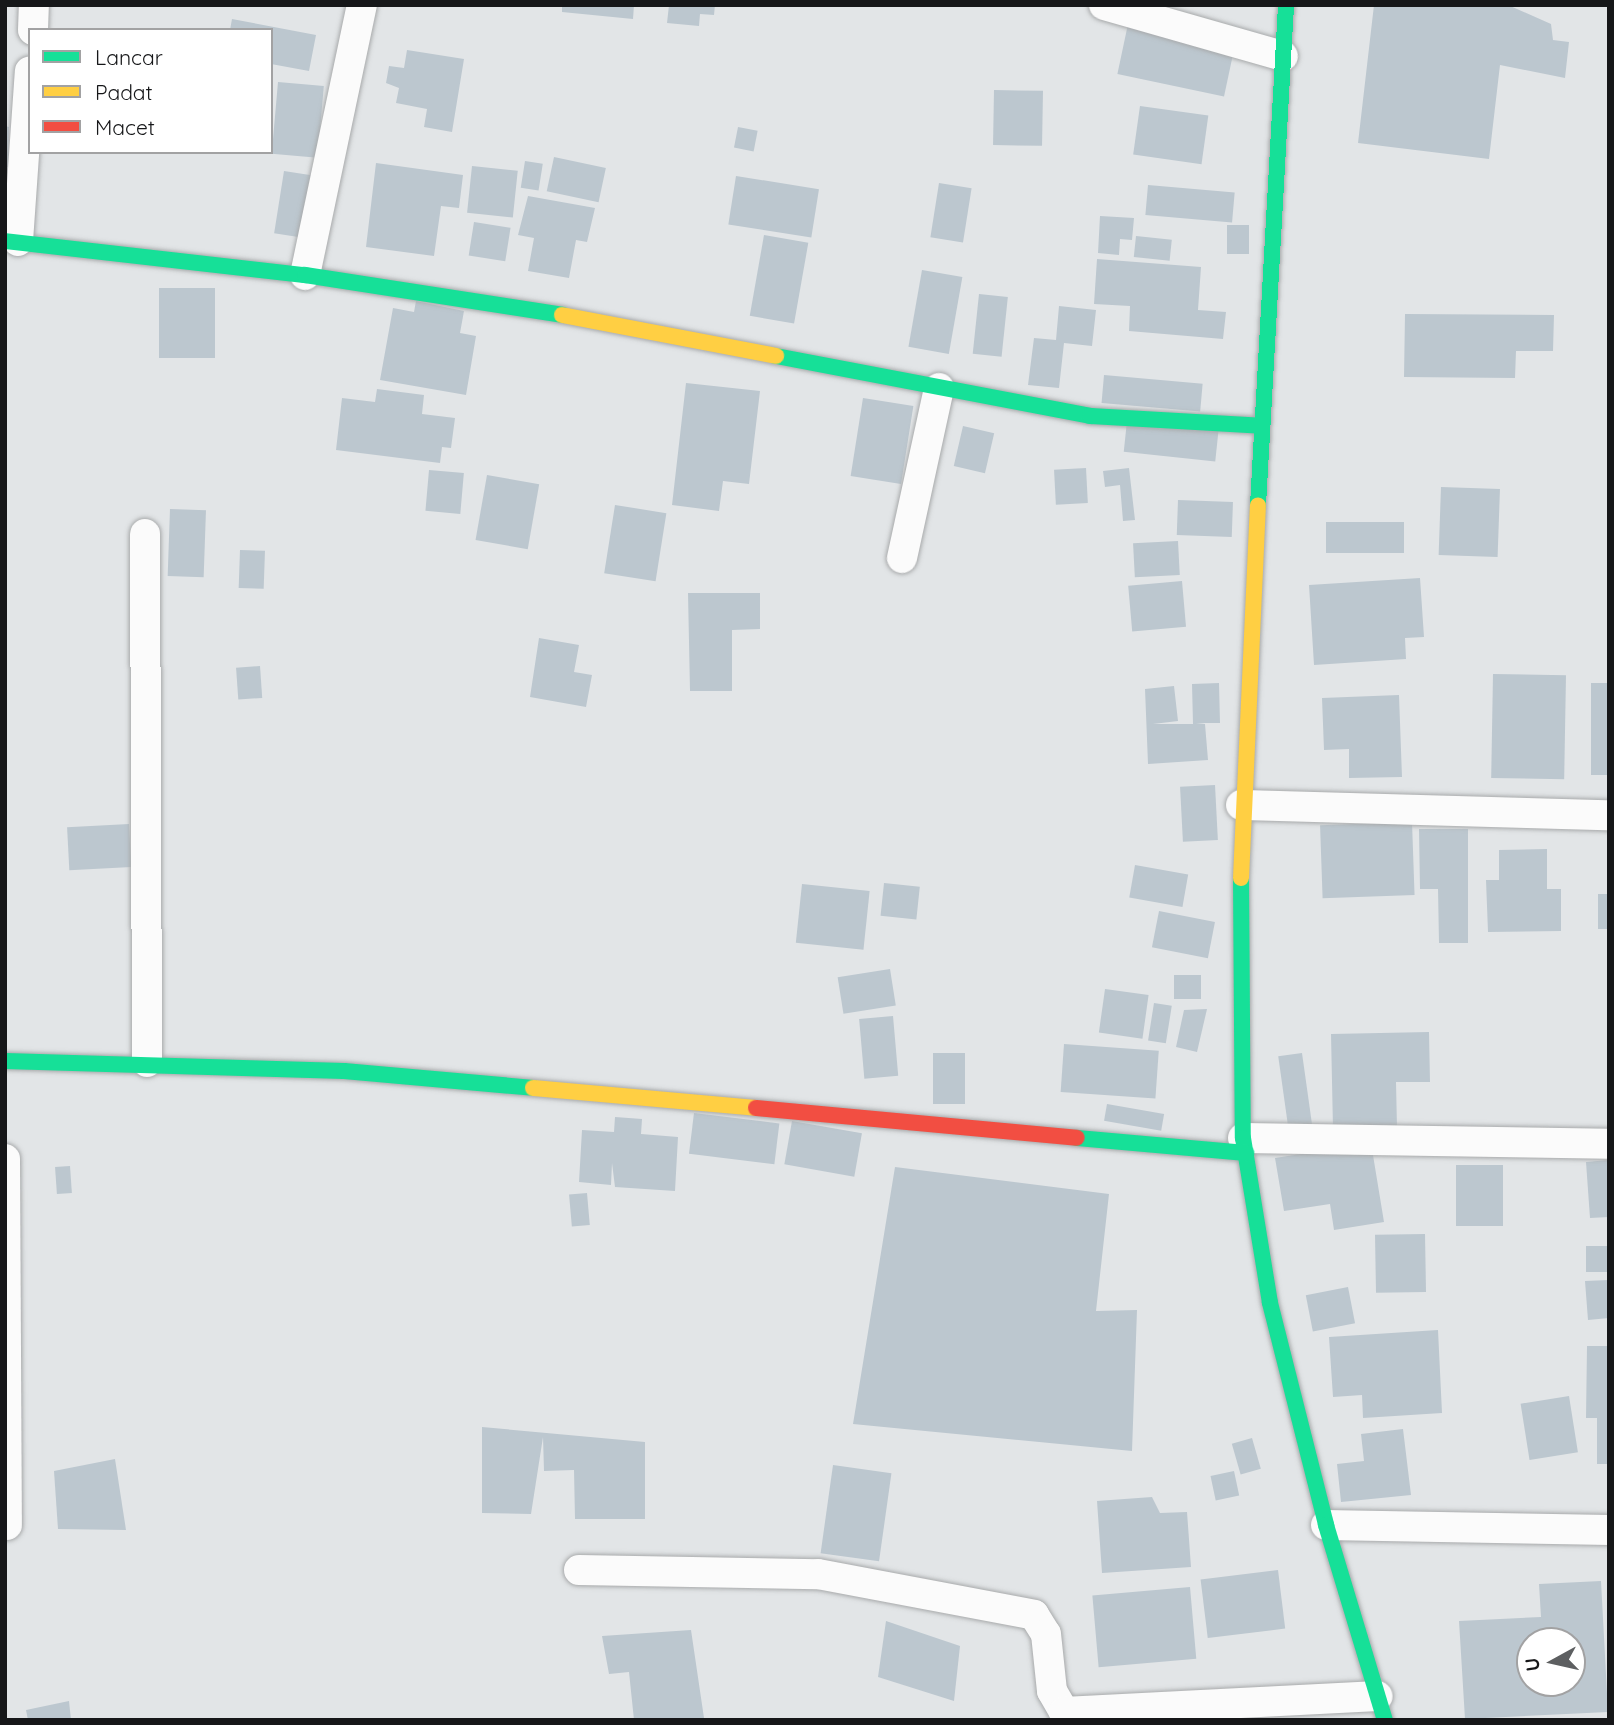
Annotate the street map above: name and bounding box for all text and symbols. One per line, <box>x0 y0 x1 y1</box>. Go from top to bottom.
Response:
legend <box>28 28 273 154</box>
text: Lancar <box>95 44 163 70</box>
text: Padat <box>95 79 153 105</box>
text: Macet <box>95 114 155 140</box>
north arrow <box>1516 1627 1586 1697</box>
text: U <box>1519 1656 1545 1673</box>

